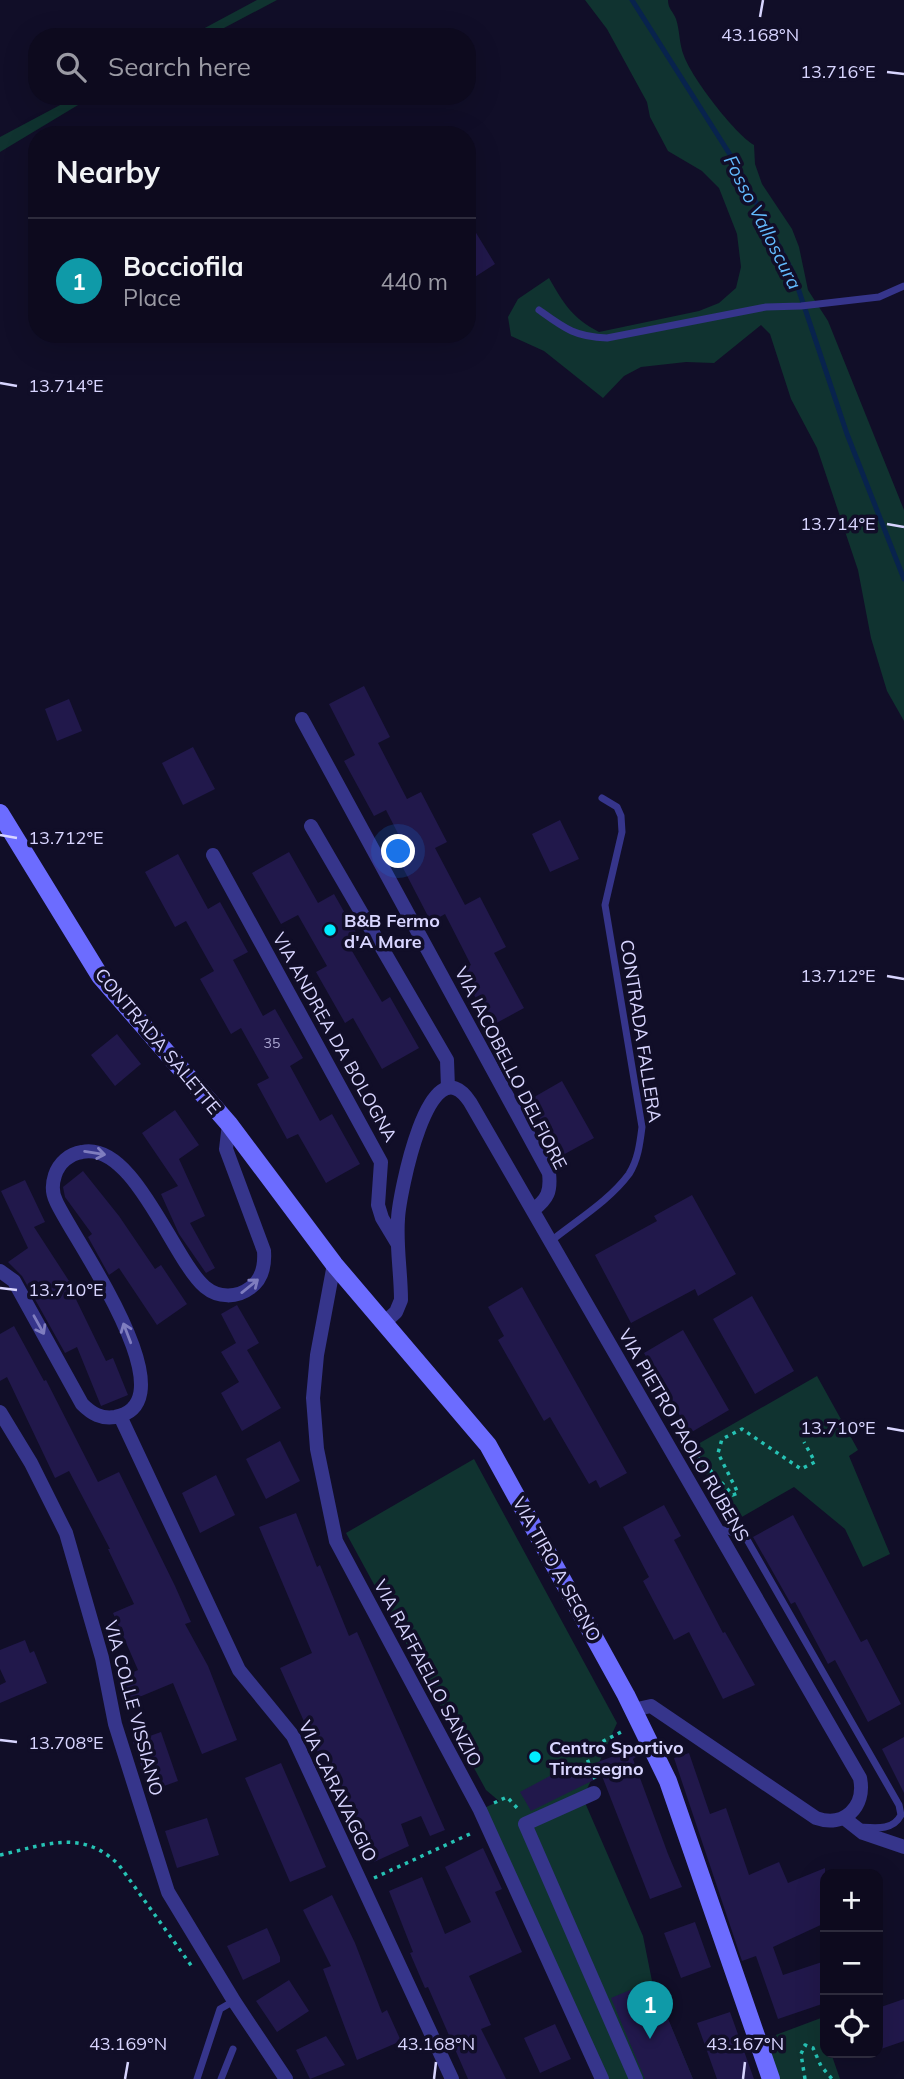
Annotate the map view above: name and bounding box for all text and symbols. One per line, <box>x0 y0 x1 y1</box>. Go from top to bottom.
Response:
text: 43.168°N <box>721 23 799 46</box>
search box <box>28 28 476 105</box>
icon: search <box>52 48 90 86</box>
text: Search here <box>108 50 251 83</box>
text: 13.716°E <box>800 60 876 83</box>
water label: Fosso Valloscura <box>719 151 807 293</box>
text: Nearby <box>56 153 160 191</box>
text: Bocciofila <box>123 250 244 283</box>
text: 1 <box>72 267 86 296</box>
text: 440 m <box>380 267 448 296</box>
text: Place <box>123 283 181 312</box>
text: 13.714°E <box>28 374 104 397</box>
text: 13.714°E <box>800 512 876 535</box>
text: 13.712°E <box>28 826 104 849</box>
your location <box>381 834 415 868</box>
place label: B&B Fermo d'A Mare <box>344 909 440 953</box>
marker: B&B Fermo d'A Mare <box>322 922 338 938</box>
street label: VIA ANDREA DA BOLOGNA <box>268 928 402 1146</box>
street label: CONTRADA FALLERA <box>615 938 667 1124</box>
street label: CONTRADA SALETTE <box>90 963 226 1119</box>
street label: VIA IACOBELLO DELFIORE <box>450 963 572 1173</box>
text: 13.712°E <box>800 964 876 987</box>
house number: 35 <box>264 1034 280 1052</box>
one-way arrow <box>83 1147 105 1160</box>
text: 13.710°E <box>28 1278 104 1301</box>
one-way arrow <box>240 1278 258 1293</box>
one-way arrow <box>32 1315 46 1335</box>
one-way arrow <box>120 1323 133 1344</box>
street label: VIA PIETRO PAOLO RUBENS <box>614 1325 754 1545</box>
text: 13.710°E <box>800 1416 876 1439</box>
street label: VIA TIRO A SEGNO <box>508 1493 606 1645</box>
street label: VIA RAFFAELLO SANZIO <box>369 1576 487 1770</box>
street label: VIA COLLE VISSIANO <box>99 1618 169 1798</box>
street label: VIA CARAVAGGIO <box>294 1717 382 1865</box>
text: 13.708°E <box>28 1731 104 1754</box>
place label: Centro Sportivo Tirassegno <box>549 1736 684 1780</box>
marker: Centro Sportivo Tirassegno <box>527 1749 543 1765</box>
map controls <box>820 1869 883 2058</box>
button: + <box>820 1869 883 1932</box>
button: − <box>820 1932 883 1995</box>
pin: 1 <box>627 1981 673 2039</box>
button: locate <box>820 1995 883 2058</box>
text: 43.169°N <box>89 2032 167 2055</box>
text: 43.168°N <box>397 2032 475 2055</box>
text: 43.167°N <box>706 2032 784 2055</box>

